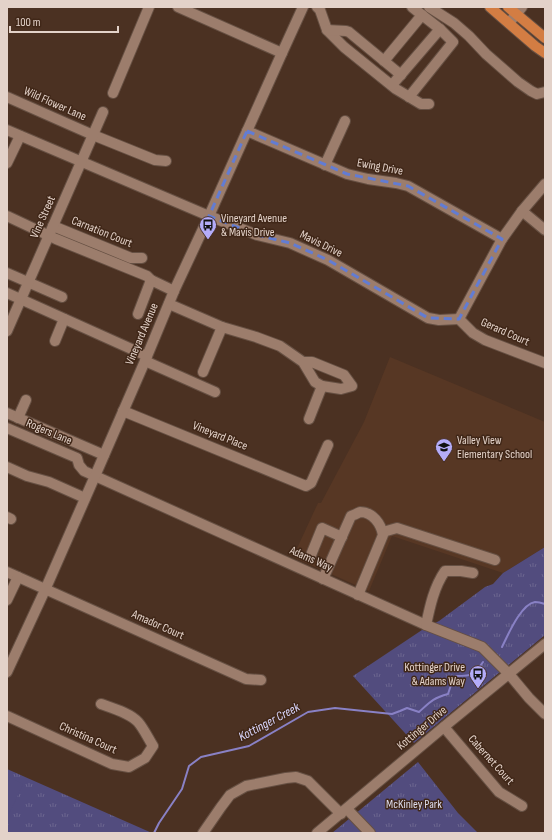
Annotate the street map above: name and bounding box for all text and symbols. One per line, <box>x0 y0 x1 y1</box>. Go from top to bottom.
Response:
scale bar <box>10 8 118 34</box>
text: 100 m <box>16 15 41 30</box>
street label: Wild Flower Lane <box>21 84 89 125</box>
street label: Ewing Drive <box>356 155 405 179</box>
street label: Vine Street <box>27 193 59 241</box>
place label: Vineyard Avenue & Mavis Drive <box>221 211 287 240</box>
street label: Carnation Court <box>69 213 135 251</box>
bus stop icon: Vineyard Avenue & Mavis Drive <box>198 215 218 240</box>
street label: Mavis Drive <box>297 227 345 261</box>
street label: Vineyard Avenue <box>122 300 162 367</box>
street label: Gerard Court <box>478 315 532 350</box>
street label: Rogers Lane <box>24 416 74 448</box>
street label: Vineyard Place <box>190 418 250 454</box>
place label: Valley View Elementary School <box>457 433 532 462</box>
school or university icon: Valley View Elementary School <box>434 437 454 462</box>
street label: Adams Way <box>286 543 335 575</box>
street label: Amador Court <box>128 606 187 643</box>
place label: Kottinger Drive & Adams Way <box>404 660 465 689</box>
bus stop icon: Kottinger Drive & Adams Way <box>468 664 488 689</box>
water label: Kottinger Creek <box>236 699 303 745</box>
street label: Kottinger Drive <box>394 703 450 753</box>
street label: Christina Court <box>57 719 119 757</box>
street label: Cabernet Court <box>465 732 518 788</box>
park label: McKinley Park <box>386 797 442 812</box>

